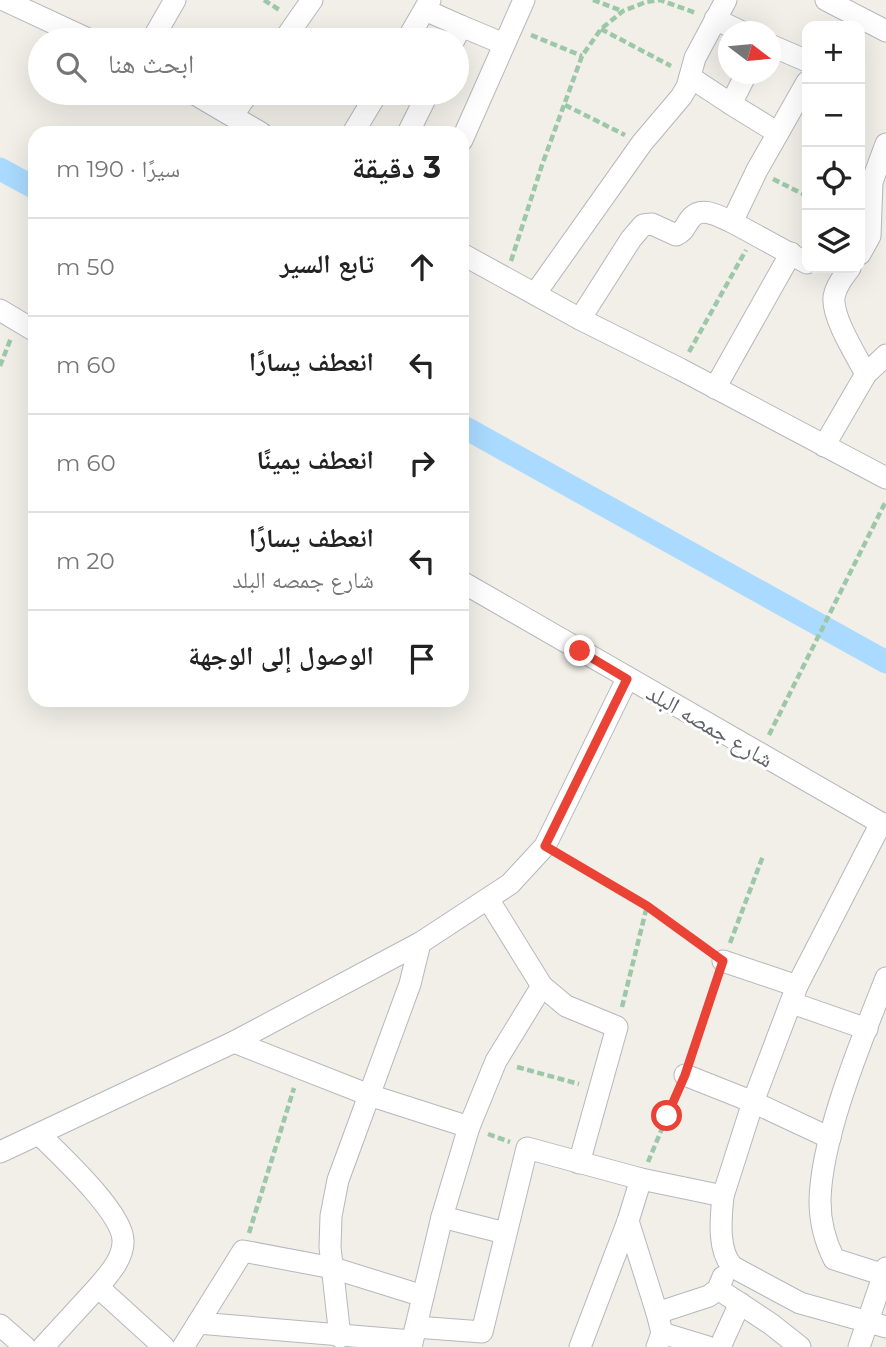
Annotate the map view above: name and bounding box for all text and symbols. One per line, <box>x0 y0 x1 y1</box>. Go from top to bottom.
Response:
north arrow <box>718 21 781 84</box>
map controls <box>802 21 865 273</box>
button: + <box>802 21 865 84</box>
search box <box>28 28 469 105</box>
icon: search <box>52 48 90 86</box>
text: ابحث هنا <box>108 48 194 80</box>
button: − <box>802 84 865 147</box>
button: locate <box>802 147 865 210</box>
text: 3 دقيقة <box>352 149 441 186</box>
text: سيرًا · 190 m <box>56 155 180 183</box>
button: layers <box>802 210 865 273</box>
text: تابع السير <box>280 248 374 280</box>
icon: ahead <box>403 248 441 286</box>
text: 50 m <box>56 253 115 281</box>
text: انعطف يسارًا <box>249 346 374 378</box>
icon: left <box>403 346 441 384</box>
text: 60 m <box>56 351 116 379</box>
text: انعطف يمينًا <box>256 444 374 476</box>
icon: right <box>403 444 441 482</box>
text: 60 m <box>56 449 116 477</box>
text: انعطف يسارًا <box>249 522 374 554</box>
icon: left <box>403 542 441 580</box>
text: 20 m <box>56 547 115 575</box>
text: شارع جمصه البلد <box>232 566 374 594</box>
route end <box>564 635 595 666</box>
text: الوصول إلى الوجهة <box>188 640 374 672</box>
icon: arrive <box>403 640 441 678</box>
street label: شارع جمصه البلد <box>641 678 778 774</box>
route start <box>651 1100 682 1131</box>

